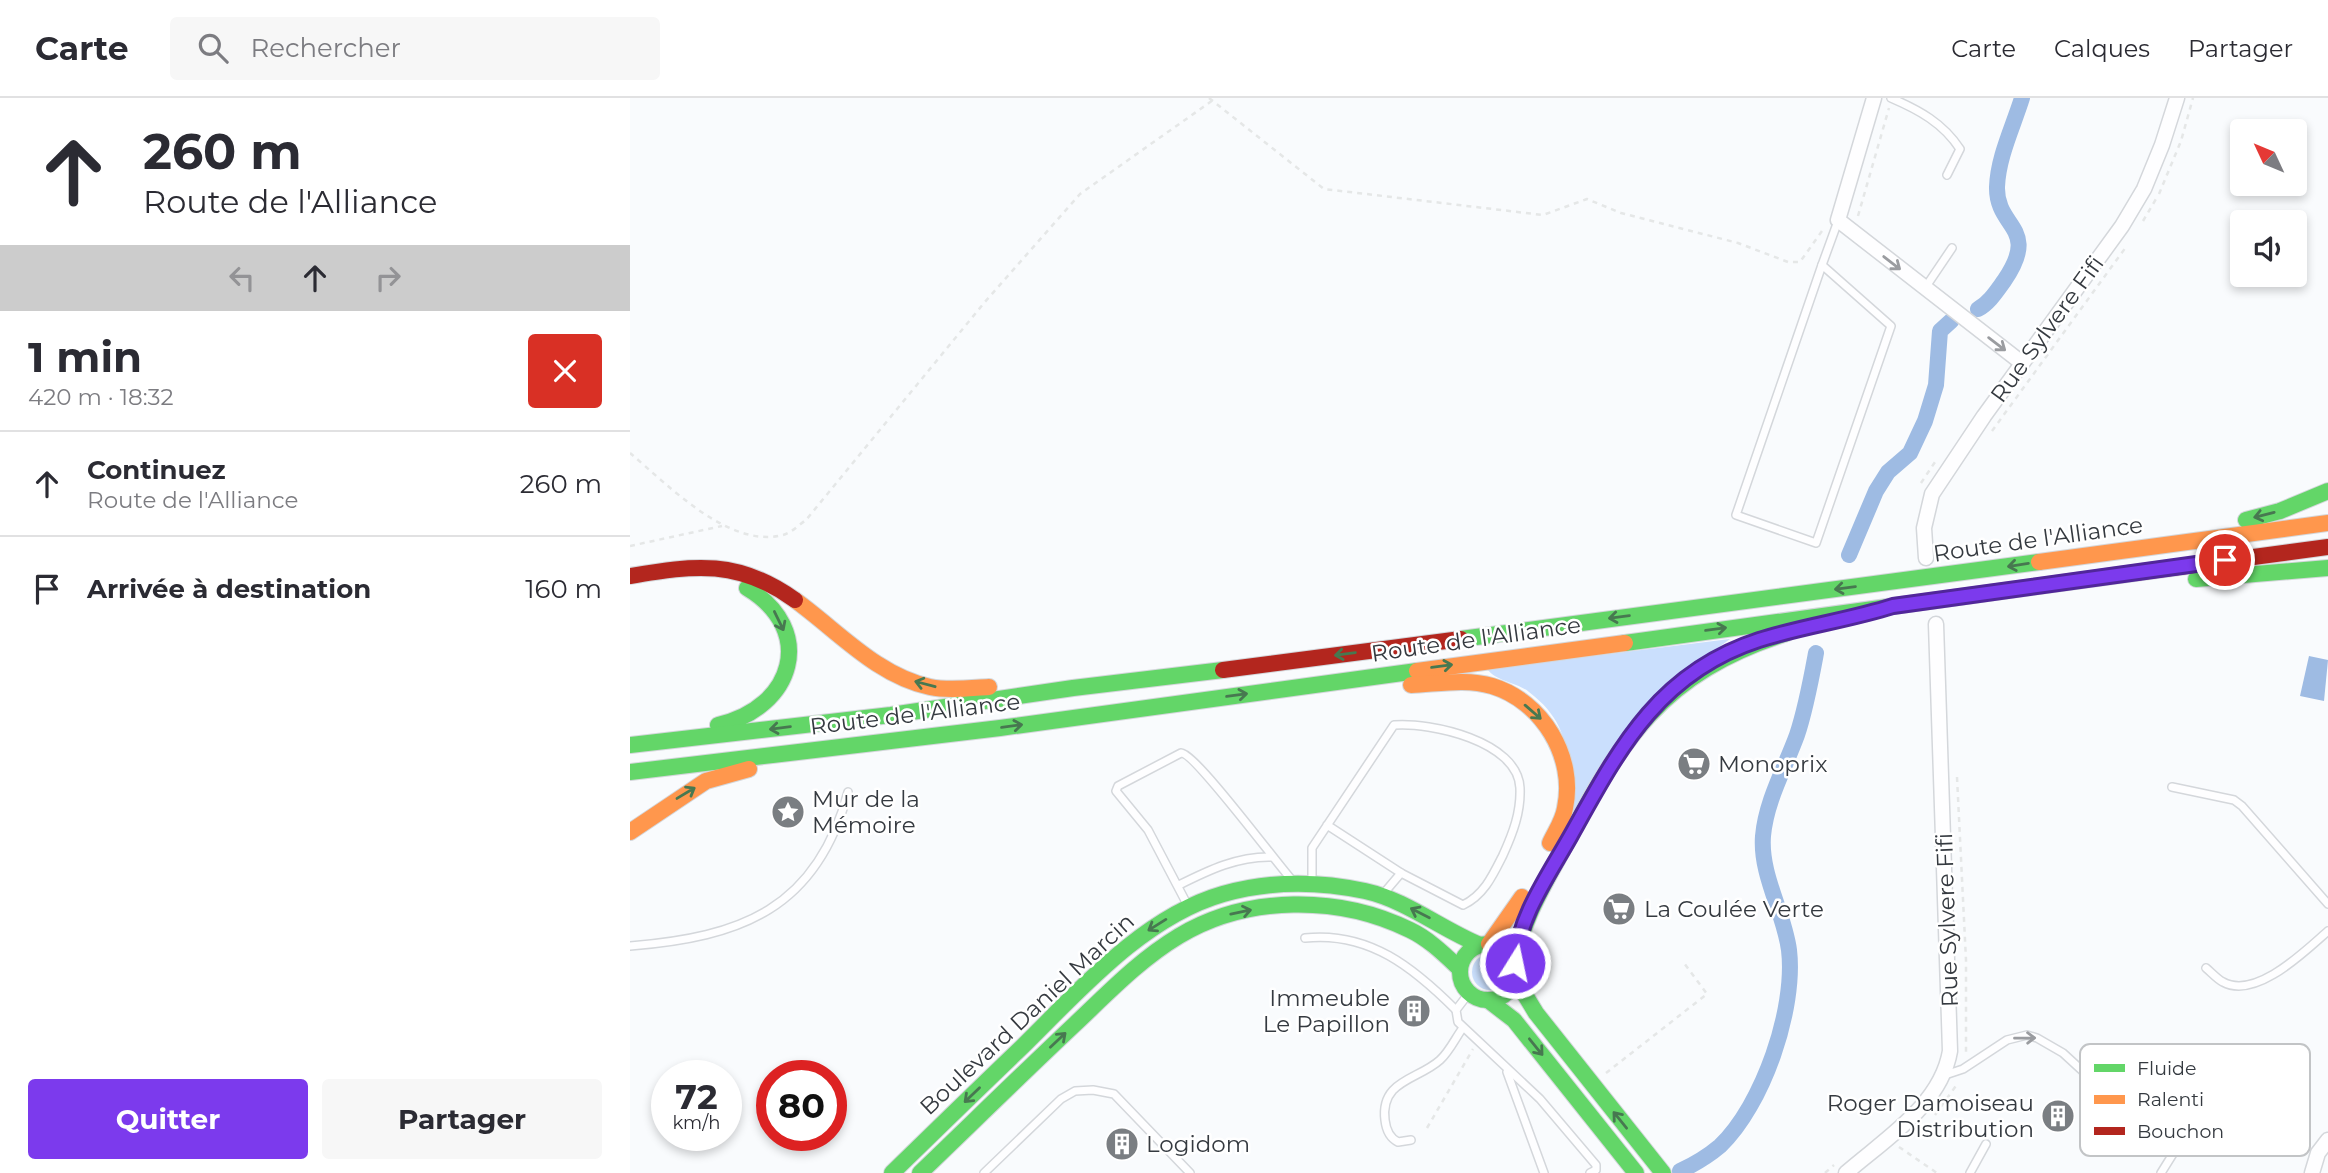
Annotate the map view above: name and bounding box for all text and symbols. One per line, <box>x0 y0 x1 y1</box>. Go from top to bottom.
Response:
search box <box>170 17 660 80</box>
text: Carte <box>35 28 128 68</box>
icon: search <box>194 29 232 67</box>
text: Rechercher <box>250 32 401 64</box>
text: Carte <box>1951 34 2016 63</box>
text: Calques <box>2054 34 2150 63</box>
text: Partager <box>2188 34 2293 63</box>
north arrow <box>2230 119 2306 196</box>
map controls <box>2230 119 2307 287</box>
text: 260 m <box>143 122 302 181</box>
icon: ahead <box>28 126 119 217</box>
text: Route de l'Alliance <box>143 182 437 221</box>
button: sound <box>2230 210 2307 287</box>
street label: Rue Sylvere Fifi <box>1984 250 2110 408</box>
one-way arrow <box>1882 255 1901 270</box>
icon: left <box>223 259 261 297</box>
icon: ahead <box>296 259 334 297</box>
icon: right <box>369 259 407 297</box>
text: 1 min <box>28 331 142 383</box>
button: close <box>528 334 602 408</box>
one-way arrow <box>1987 337 2005 352</box>
text: 420 m · 18:32 <box>28 383 173 411</box>
text: Continuez <box>87 454 226 486</box>
icon: ahead <box>28 465 66 503</box>
text: 260 m <box>520 468 602 500</box>
text: Route de l'Alliance <box>87 486 298 514</box>
one-way arrow <box>2253 509 2276 522</box>
street label: Route de l'Alliance <box>1931 510 2145 568</box>
pin <box>2195 530 2255 590</box>
icon: arrive <box>2206 541 2244 579</box>
one-way arrow <box>2007 559 2030 572</box>
icon: arrive <box>28 570 66 608</box>
text: Arrivée à destination <box>87 573 371 605</box>
text: 160 m <box>525 573 602 605</box>
one-way arrow <box>1834 582 1857 595</box>
one-way arrow <box>773 610 786 631</box>
street label: Route de l'Alliance <box>1369 610 1583 668</box>
one-way arrow <box>1608 611 1631 624</box>
one-way arrow <box>1705 623 1727 636</box>
one-way arrow <box>1334 648 1357 661</box>
one-way arrow <box>1430 660 1453 673</box>
one-way arrow <box>915 677 937 690</box>
street label: Route de l'Alliance <box>808 687 1022 741</box>
one-way arrow <box>1225 689 1248 702</box>
one-way arrow <box>1524 704 1542 720</box>
one-way arrow <box>1000 720 1023 733</box>
one-way arrow <box>769 722 792 735</box>
supermarket icon: Monoprix <box>1675 745 1713 783</box>
place label: Monoprix <box>1718 750 1827 778</box>
one-way arrow <box>675 785 695 799</box>
place label: Mur de la Mémoire <box>812 785 920 839</box>
place icon: Mur de la Mémoire <box>769 793 807 831</box>
street label: Rue Sylvere Fifi <box>1930 832 1964 1008</box>
supermarket icon: La Coulée Verte <box>1600 890 1638 928</box>
place label: La Coulée Verte <box>1644 895 1824 923</box>
one-way arrow <box>1229 905 1252 919</box>
one-way arrow <box>1410 905 1431 919</box>
street label: Boulevard Daniel Marcin <box>914 907 1140 1121</box>
one-way arrow <box>1148 918 1168 932</box>
position arrow <box>1478 926 1552 1000</box>
place label: Immeuble Le Papillon <box>1263 984 1390 1038</box>
building icon: Immeuble Le Papillon <box>1395 992 1433 1030</box>
one-way arrow <box>2013 1031 2036 1045</box>
one-way arrow <box>1049 1032 1066 1049</box>
one-way arrow <box>1528 1038 1544 1056</box>
legend <box>2080 1044 2310 1156</box>
text: Fluide <box>2137 1057 2196 1080</box>
speed limit sign: 80 <box>756 1060 847 1151</box>
text: 72 <box>675 1075 718 1118</box>
button: Quitter <box>28 1079 308 1159</box>
button: Partager <box>322 1079 602 1159</box>
one-way arrow <box>964 1087 981 1104</box>
text: Ralenti <box>2137 1088 2204 1111</box>
place label: Roger Damoiseau Distribution <box>1827 1089 2034 1143</box>
building icon: Roger Damoiseau Distribution <box>2039 1097 2077 1135</box>
one-way arrow <box>1612 1111 1628 1129</box>
text: km/h <box>672 1112 721 1134</box>
text: Bouchon <box>2137 1120 2224 1143</box>
building icon: Logidom <box>1103 1125 1141 1163</box>
place label: Logidom <box>1146 1130 1250 1158</box>

